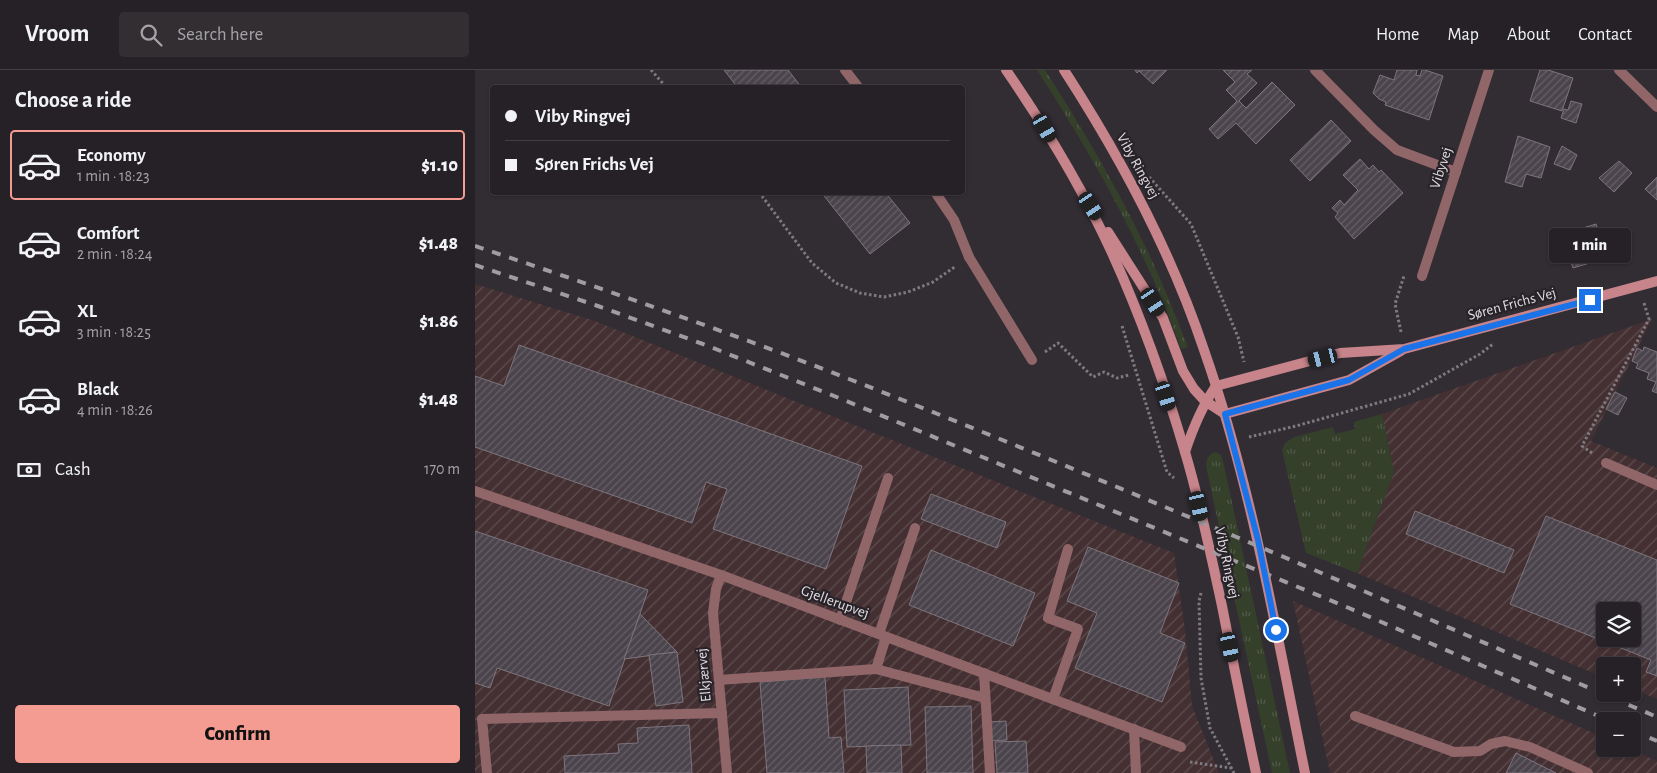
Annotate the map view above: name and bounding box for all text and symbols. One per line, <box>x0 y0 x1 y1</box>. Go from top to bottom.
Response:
search box <box>119 12 469 57</box>
icon: search <box>137 21 165 49</box>
text: Vroom <box>25 22 89 46</box>
text: Search here <box>177 25 263 44</box>
text: Home <box>1376 26 1419 44</box>
text: Map <box>1447 26 1479 44</box>
text: About <box>1507 26 1550 44</box>
text: Contact <box>1578 26 1632 44</box>
text: Choose a ride <box>15 89 131 111</box>
text: Viby Ringvej <box>535 107 631 126</box>
car <box>1031 111 1058 145</box>
street label: Viby Ringvej <box>1114 131 1162 201</box>
icon: car <box>17 143 62 188</box>
street label: Vibyvej <box>1427 145 1455 191</box>
text: Economy <box>77 146 146 165</box>
text: Søren Frichs Vej <box>535 155 654 174</box>
text: $1.10 <box>421 156 458 175</box>
text: 1 min · 18:23 <box>77 168 150 184</box>
car <box>1076 189 1105 223</box>
icon: car <box>17 221 62 266</box>
text: Comfort <box>77 224 139 243</box>
callout: 1 min <box>1549 228 1631 262</box>
text: $1.48 <box>419 234 458 253</box>
text: 1 min <box>1573 237 1607 253</box>
text: 2 min · 18:24 <box>77 246 153 262</box>
car <box>1138 285 1167 319</box>
street label: Søren Frichs Vej <box>1466 285 1558 323</box>
route end <box>1579 289 1601 311</box>
icon: car <box>17 299 62 344</box>
text: XL <box>77 302 97 321</box>
text: $1.86 <box>419 312 458 331</box>
text: 3 min · 18:25 <box>77 324 151 340</box>
car <box>1306 347 1339 369</box>
icon: car <box>17 377 62 422</box>
car <box>1154 379 1177 413</box>
text: Black <box>77 380 119 399</box>
text: $1.48 <box>419 390 458 409</box>
text: 4 min · 18:26 <box>77 402 153 418</box>
icon: cash <box>15 456 43 484</box>
text: Cash <box>55 460 91 479</box>
text: 170 m <box>424 461 460 477</box>
car <box>1188 490 1209 522</box>
street label: Viby Ringvej <box>1212 526 1242 600</box>
street label: Gjellerupvej <box>799 583 871 621</box>
map controls <box>1596 602 1641 757</box>
button: layers <box>1596 602 1641 647</box>
route start <box>1265 619 1287 641</box>
car <box>1219 631 1240 663</box>
street label: Elkjærvej <box>694 647 714 703</box>
button: + <box>1596 657 1641 702</box>
button: Confirm <box>15 705 460 763</box>
button: − <box>1596 712 1641 757</box>

